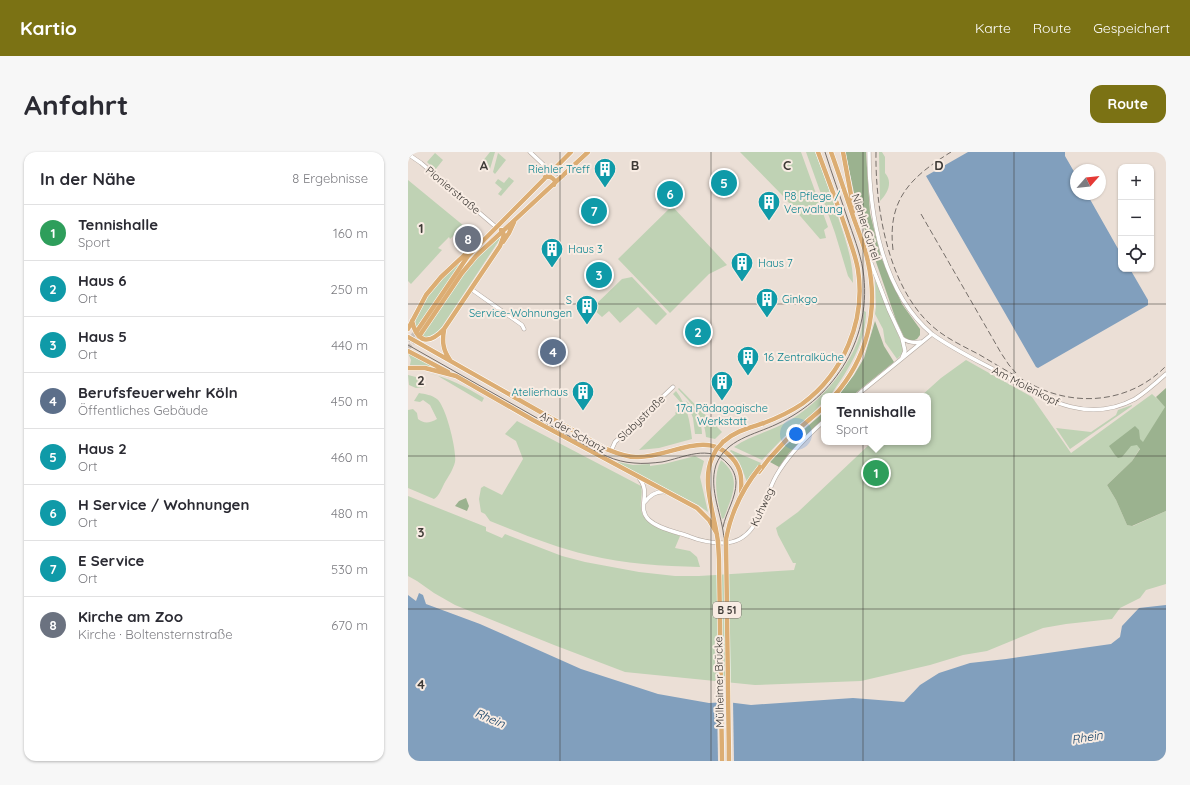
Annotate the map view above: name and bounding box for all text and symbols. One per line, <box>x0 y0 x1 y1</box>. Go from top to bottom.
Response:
text: Kartio <box>20 16 77 40</box>
text: Karte <box>975 19 1011 37</box>
text: Route <box>1033 19 1071 37</box>
text: Gespeichert <box>1093 19 1170 37</box>
button: Route <box>1090 85 1166 123</box>
text: Anfahrt <box>24 87 128 122</box>
building icon: Riehler Treff <box>592 156 618 189</box>
text: A <box>480 157 489 173</box>
text: B <box>631 157 639 173</box>
text: C <box>783 157 791 173</box>
text: D <box>934 157 944 173</box>
place label: Riehler Treff <box>528 162 590 176</box>
street label: Pionierstraße <box>423 163 483 217</box>
north arrow <box>1070 164 1106 200</box>
map controls <box>1118 164 1154 272</box>
button: + <box>1118 164 1154 200</box>
text: In der Nähe <box>40 168 136 189</box>
pin: 5 <box>711 168 737 198</box>
text: 8 Ergebnisse <box>292 170 368 186</box>
pin: 6 <box>657 179 683 209</box>
building icon: P8 Pflege / Verwaltung <box>756 189 782 222</box>
place label: P8 Pflege / Verwaltung <box>784 189 843 216</box>
street label: Niehler Gürtel <box>849 192 883 262</box>
pin: 7 <box>581 196 607 226</box>
button: − <box>1118 200 1154 236</box>
text: Tennishalle <box>78 215 158 234</box>
text: 1 <box>418 220 424 236</box>
pin: 8 <box>455 224 481 254</box>
text: 1 <box>50 225 56 241</box>
text: 160 m <box>333 225 368 241</box>
text: Sport <box>78 234 110 250</box>
building icon: Haus 3 <box>539 236 565 269</box>
button: locate <box>1118 236 1154 272</box>
place label: Haus 3 <box>568 242 603 256</box>
building icon: Haus 7 <box>729 250 755 283</box>
place label: Haus 7 <box>758 256 793 270</box>
pin: 3 <box>586 260 612 290</box>
text: Haus 6 <box>78 271 127 290</box>
text: 2 <box>49 281 57 297</box>
text: 250 m <box>331 281 368 297</box>
building icon: Ginkgo <box>754 286 780 319</box>
text: Ort <box>78 290 97 306</box>
place label: Ginkgo <box>782 292 818 306</box>
place label: S Service-Wohnungen <box>469 293 572 320</box>
building icon: S Service-Wohnungen <box>574 293 600 326</box>
pin: 2 <box>685 317 711 347</box>
text: Haus 5 <box>78 327 127 346</box>
text: 3 <box>50 337 56 353</box>
text: 440 m <box>331 337 368 353</box>
pin: 4 <box>540 337 566 367</box>
building icon: 16 Zentralküche <box>735 344 761 377</box>
text: Ort <box>78 346 97 362</box>
place label: 16 Zentralküche <box>764 350 844 364</box>
street label: Am Molenkopf <box>990 363 1062 409</box>
building icon: 17a Pädagogische Werkstatt <box>709 369 735 402</box>
text: 2 <box>417 372 425 388</box>
building icon: Atelierhaus <box>570 379 596 412</box>
text: Berufsfeuerwehr Köln <box>78 383 238 402</box>
place label: Atelierhaus <box>511 385 568 399</box>
street label: Slabystraße <box>614 392 668 444</box>
text: 4 <box>49 393 57 409</box>
text: 450 m <box>331 393 368 409</box>
popup <box>821 393 931 445</box>
place label: 17a Pädagogische Werkstatt <box>676 401 768 428</box>
text: Öffentliches Gebäude <box>78 402 208 418</box>
text: Tennishalle <box>836 402 916 421</box>
street label: An der Schanz <box>538 408 608 456</box>
text: Sport <box>836 421 868 437</box>
your location <box>786 424 806 444</box>
text: Haus 2 <box>78 439 127 458</box>
text: 5 <box>49 449 57 465</box>
text: 460 m <box>331 449 368 465</box>
text: Ort <box>78 458 97 474</box>
pin: 1 <box>863 458 889 488</box>
street label: Kuhweg <box>747 485 777 529</box>
text: H Service / Wohnungen <box>78 495 249 514</box>
text: 6 <box>49 505 57 521</box>
text: 480 m <box>331 505 368 521</box>
text: Ort <box>78 514 97 530</box>
text: 3 <box>418 524 425 540</box>
text: E Service <box>78 551 144 570</box>
text: 7 <box>49 561 57 577</box>
text: 530 m <box>331 561 368 577</box>
text: Ort <box>78 570 97 586</box>
road number: B 51 <box>713 602 741 618</box>
text: Kirche am Zoo <box>78 607 183 626</box>
text: 8 <box>49 617 57 633</box>
text: 670 m <box>331 617 368 633</box>
text: Kirche · Boltensternstraße <box>78 626 233 642</box>
street label: Mülheimer Brücke <box>711 636 727 728</box>
text: 4 <box>417 676 425 692</box>
water label: Rhein <box>473 705 508 731</box>
water label: Rhein <box>1070 727 1105 747</box>

